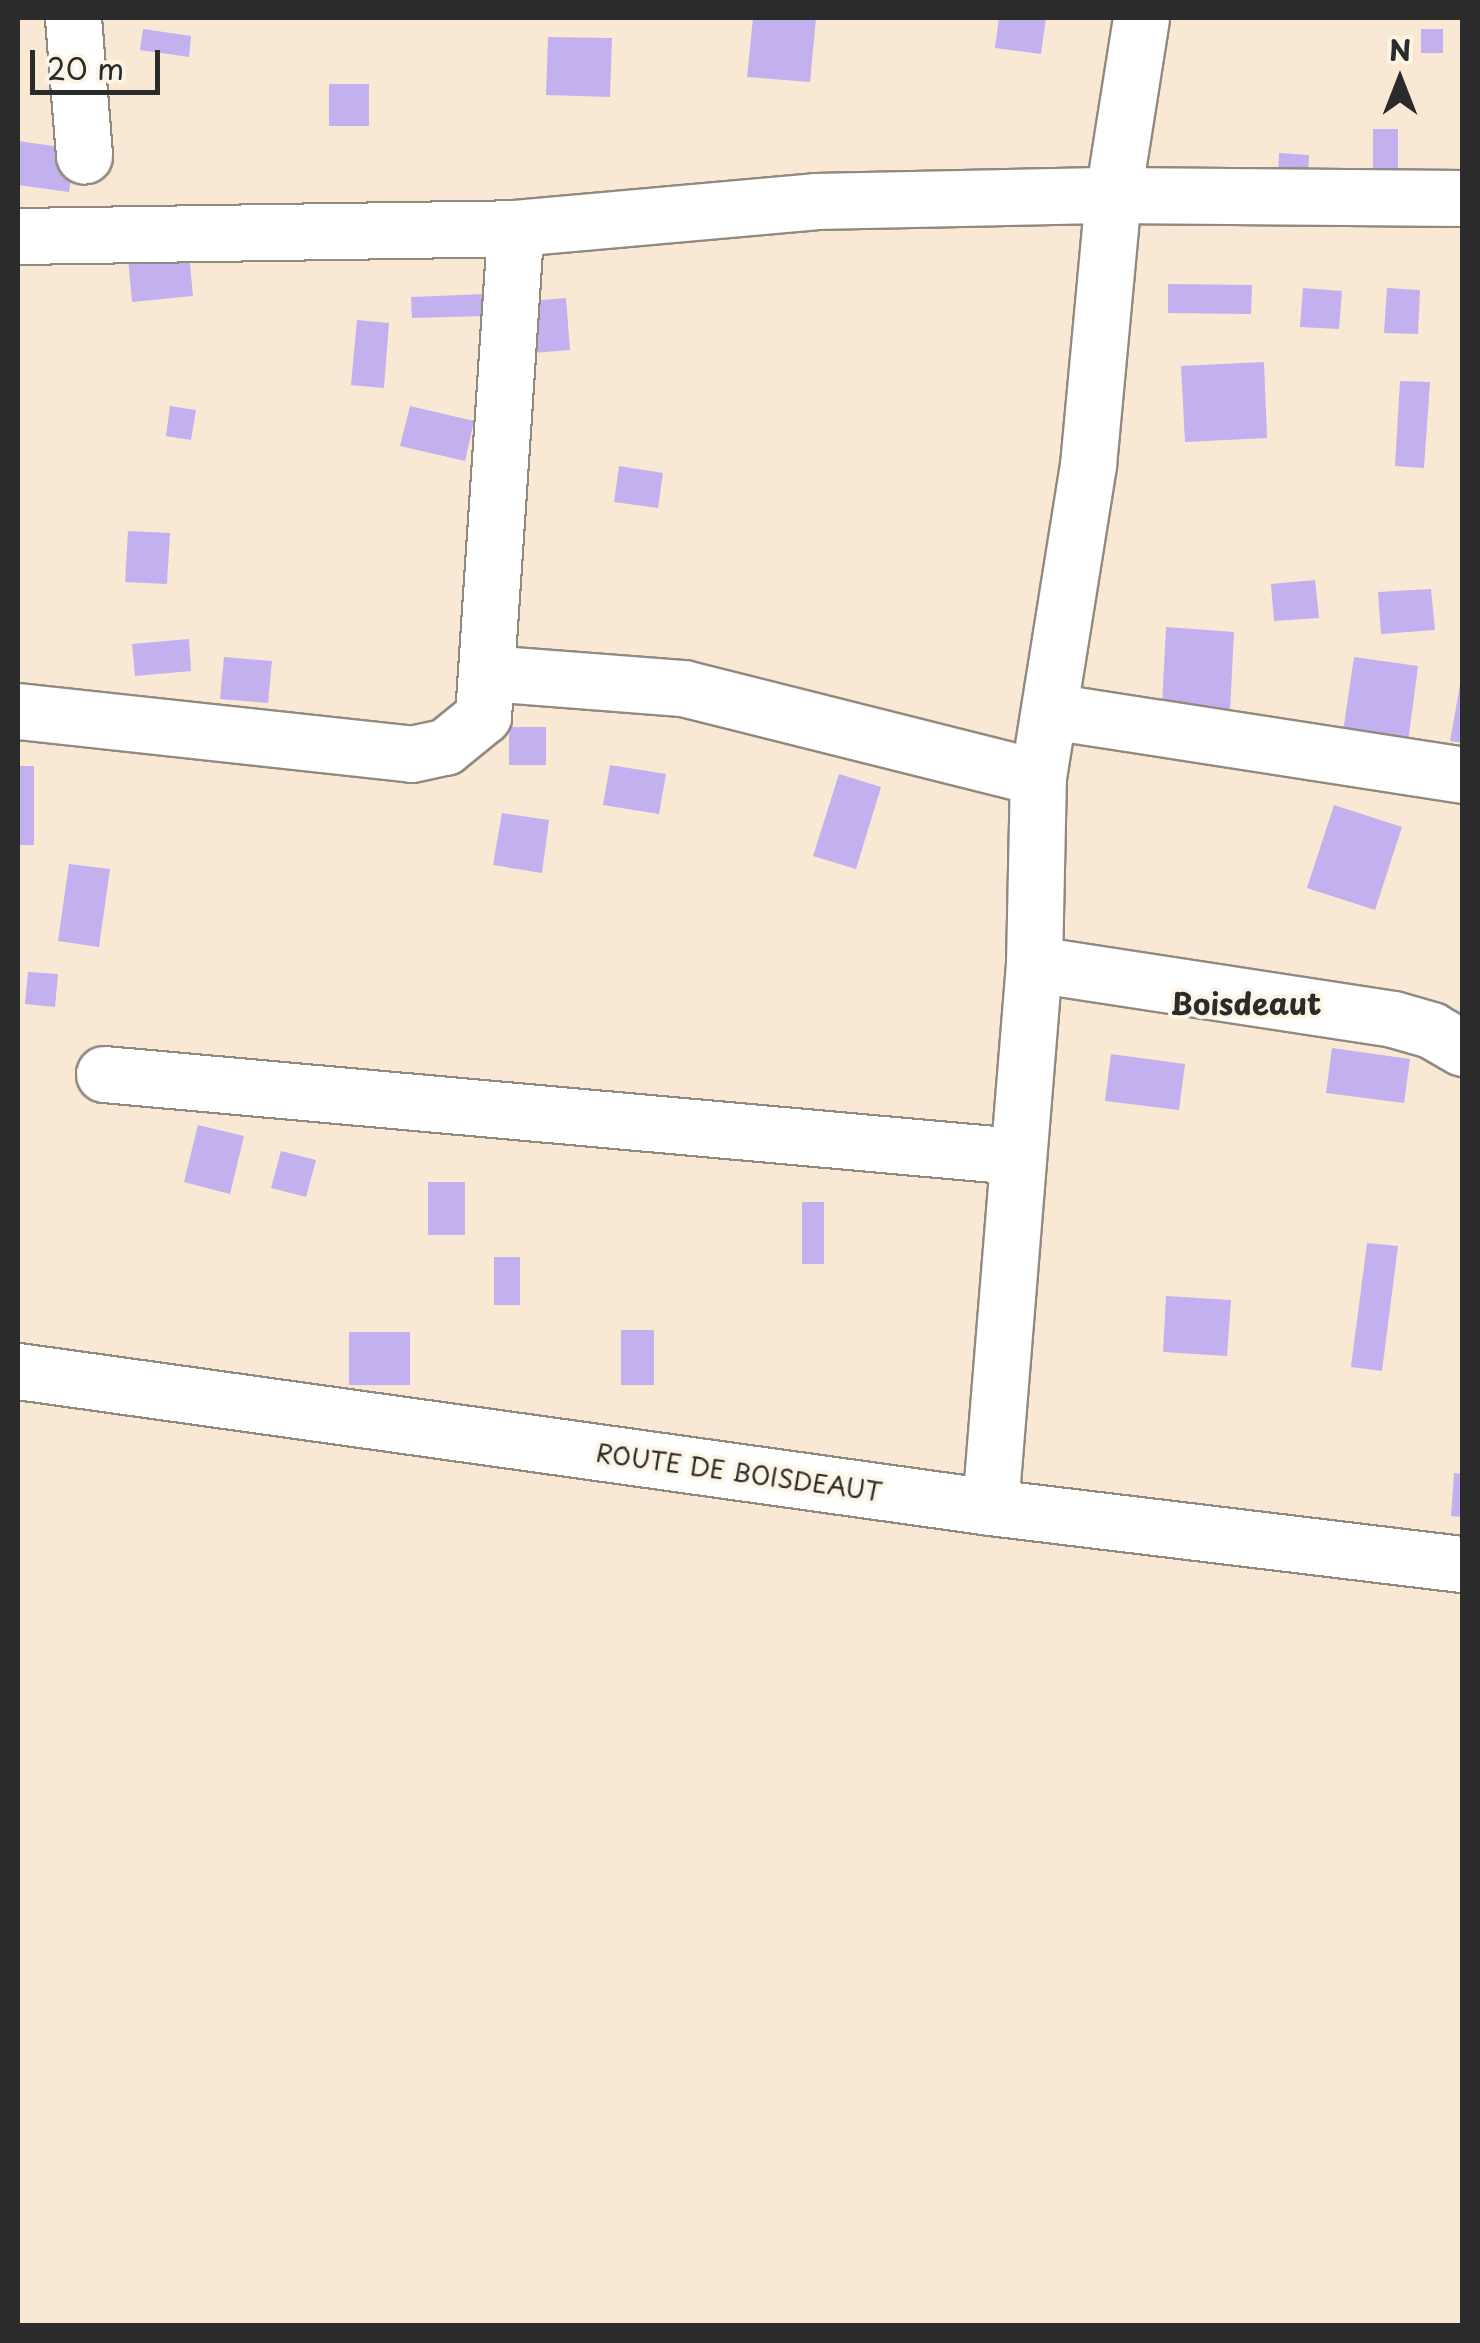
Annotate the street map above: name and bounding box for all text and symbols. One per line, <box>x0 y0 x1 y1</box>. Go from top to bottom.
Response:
text: N <box>1389 28 1411 71</box>
scale bar <box>35 30 165 92</box>
north arrow <box>1350 30 1450 130</box>
text: 20 m <box>47 45 124 90</box>
district label: Boisdeaut <box>1170 985 1322 1021</box>
street label: ROUTE DE BOISDEAUT <box>594 1437 884 1507</box>

